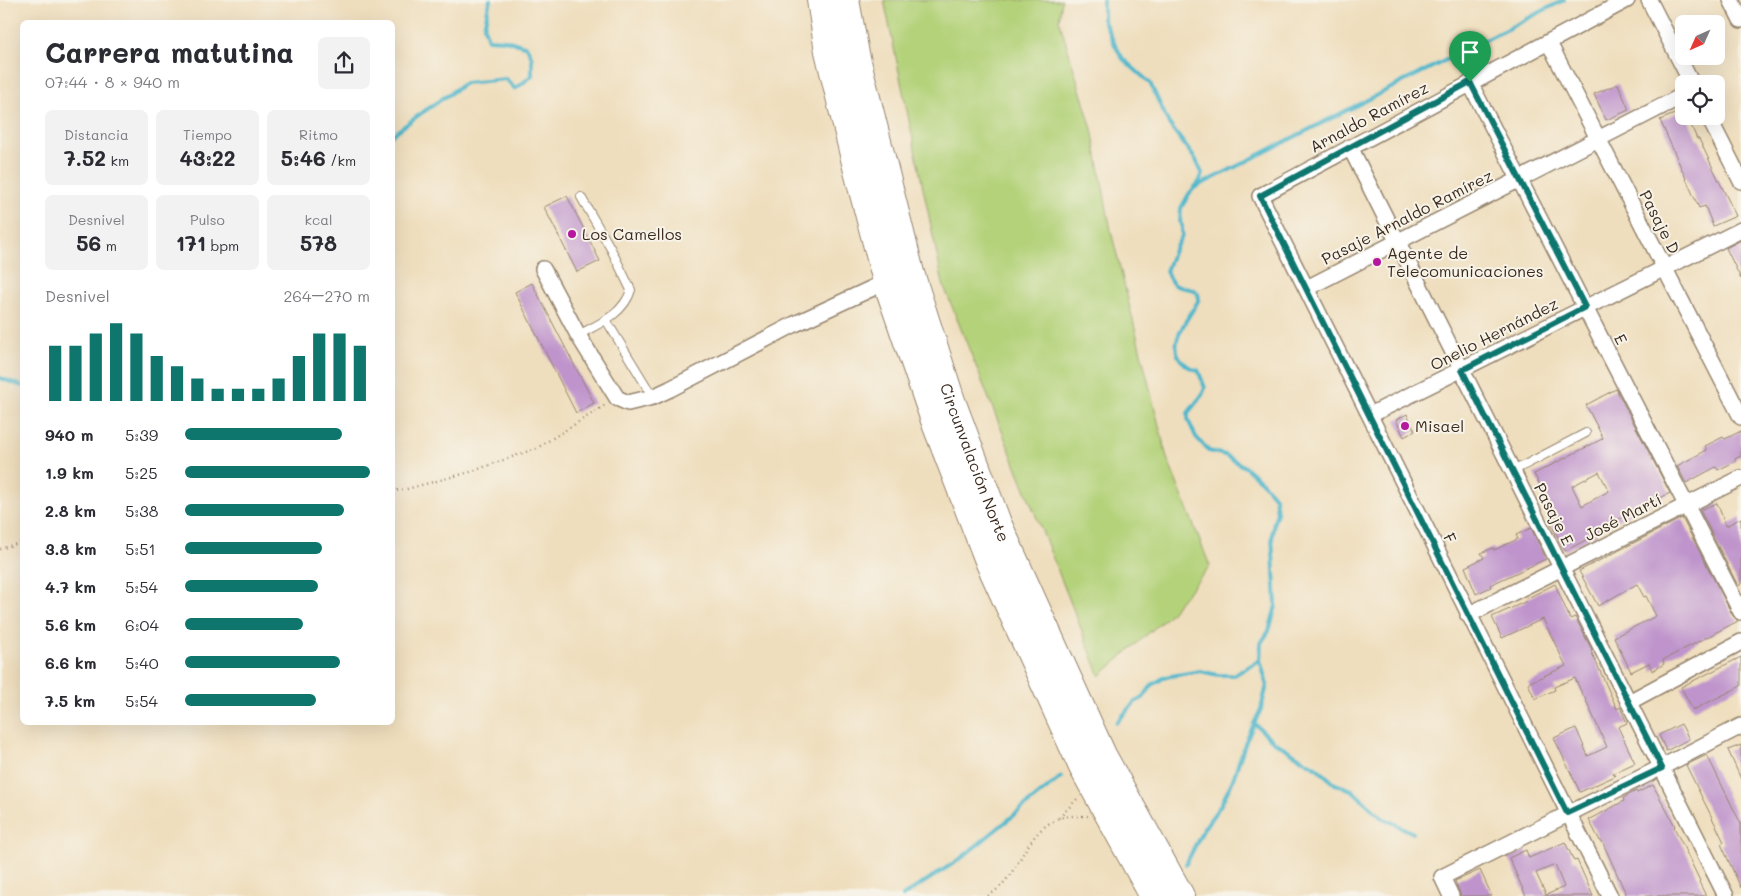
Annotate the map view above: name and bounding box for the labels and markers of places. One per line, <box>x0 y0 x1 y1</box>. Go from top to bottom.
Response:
pin <box>1449 31 1491 82</box>
place label: Los Camellos <box>582 223 682 244</box>
marker: Los Camellos <box>566 228 578 240</box>
place label: Agente de Telecomunicaciones <box>1387 242 1544 281</box>
marker: Agente de Telecomunicaciones <box>1371 256 1383 268</box>
place label: Misael <box>1415 415 1464 436</box>
marker: Misael <box>1399 420 1411 432</box>

